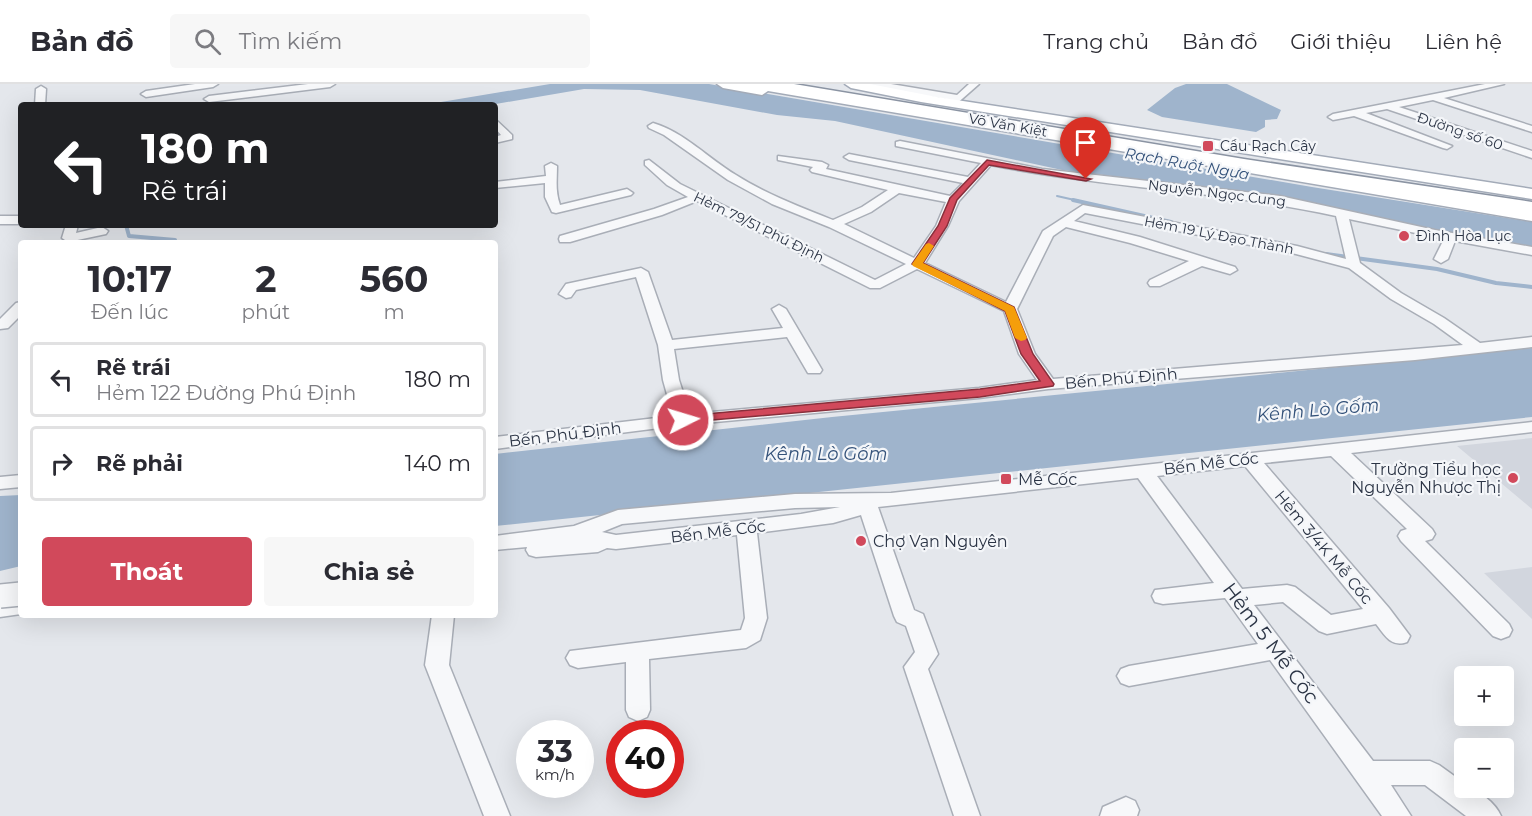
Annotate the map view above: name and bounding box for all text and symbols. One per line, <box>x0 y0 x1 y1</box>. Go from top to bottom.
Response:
search box <box>170 14 590 68</box>
text: Bản đồ <box>30 24 134 58</box>
icon: search <box>191 25 224 58</box>
text: Tìm kiếm <box>239 28 342 55</box>
text: Trang chủ <box>1043 29 1149 54</box>
text: Bản đồ <box>1182 29 1257 54</box>
text: Giới thiệu <box>1290 29 1392 54</box>
text: Liên hệ <box>1425 29 1502 54</box>
street label: Đường số 60 <box>1415 108 1505 154</box>
street label: Võ Văn Kiệt <box>967 109 1049 141</box>
pin <box>1060 117 1111 179</box>
text: 180 m <box>141 122 270 174</box>
icon: left <box>42 126 120 204</box>
icon: arrive <box>1069 126 1102 159</box>
place label: Cầu Rạch Cây <box>1220 137 1316 155</box>
marker: Cầu Rạch Cây <box>1201 139 1215 153</box>
water label: Rạch Ruột Ngựa <box>1123 143 1251 184</box>
text: Rẽ trái <box>141 174 228 207</box>
street label: Nguyễn Ngọc Cung <box>1147 176 1287 210</box>
street label: Hẻm 79/51 Phú Định <box>691 188 827 266</box>
street label: Hẻm 19 Lý Đạo Thành <box>1143 212 1295 258</box>
place label: Đình Hòa Lục <box>1416 227 1512 245</box>
marker: Đình Hòa Lục <box>1397 229 1411 243</box>
text: 10:17 <box>88 257 172 301</box>
text: 2 <box>255 257 276 301</box>
text: 560 <box>360 257 428 301</box>
text: Đến lúc <box>91 300 169 324</box>
text: phút <box>241 300 290 324</box>
text: m <box>383 300 405 324</box>
text: Rẽ trái <box>96 354 171 381</box>
icon: left <box>45 363 78 396</box>
street label: Bến Phú Định <box>1064 364 1178 393</box>
text: 180 m <box>405 366 471 393</box>
text: Hẻm 122 Đường Phú Định <box>96 381 356 405</box>
position arrow <box>651 388 715 452</box>
water label: Kênh Lò Gốm <box>1256 394 1380 426</box>
street label: Bến Phú Định <box>508 418 622 451</box>
water label: Kênh Lò Gốm <box>764 443 888 465</box>
icon: right <box>45 447 78 480</box>
street label: Bến Mễ Cốc <box>1162 448 1260 479</box>
text: Rẽ phải <box>96 450 183 477</box>
text: 140 m <box>405 450 471 477</box>
place label: Trường Tiểu học Nguyễn Nhược Thị <box>1351 460 1501 497</box>
place label: Mễ Cốc <box>1018 470 1077 489</box>
marker: Trường Tiểu học Nguyễn Nhược Thị <box>1506 471 1520 485</box>
marker: Mễ Cốc <box>999 472 1013 486</box>
street label: Hẻm 3/4K Mễ Cốc <box>1271 487 1377 608</box>
street label: Bến Mễ Cốc <box>669 516 767 547</box>
place label: Chợ Vạn Nguyên <box>873 532 1008 551</box>
marker: Chợ Vạn Nguyên <box>854 534 868 548</box>
button: Thoát <box>42 537 252 606</box>
button: Chia sẻ <box>264 537 474 606</box>
street label: Hẻm 5 Mễ Cốc <box>1218 578 1324 708</box>
map controls <box>1454 666 1514 798</box>
button: + <box>1454 666 1514 726</box>
speed limit sign: 40 <box>606 720 684 798</box>
text: 33 <box>537 733 573 770</box>
button: − <box>1454 738 1514 798</box>
text: km/h <box>535 765 575 784</box>

